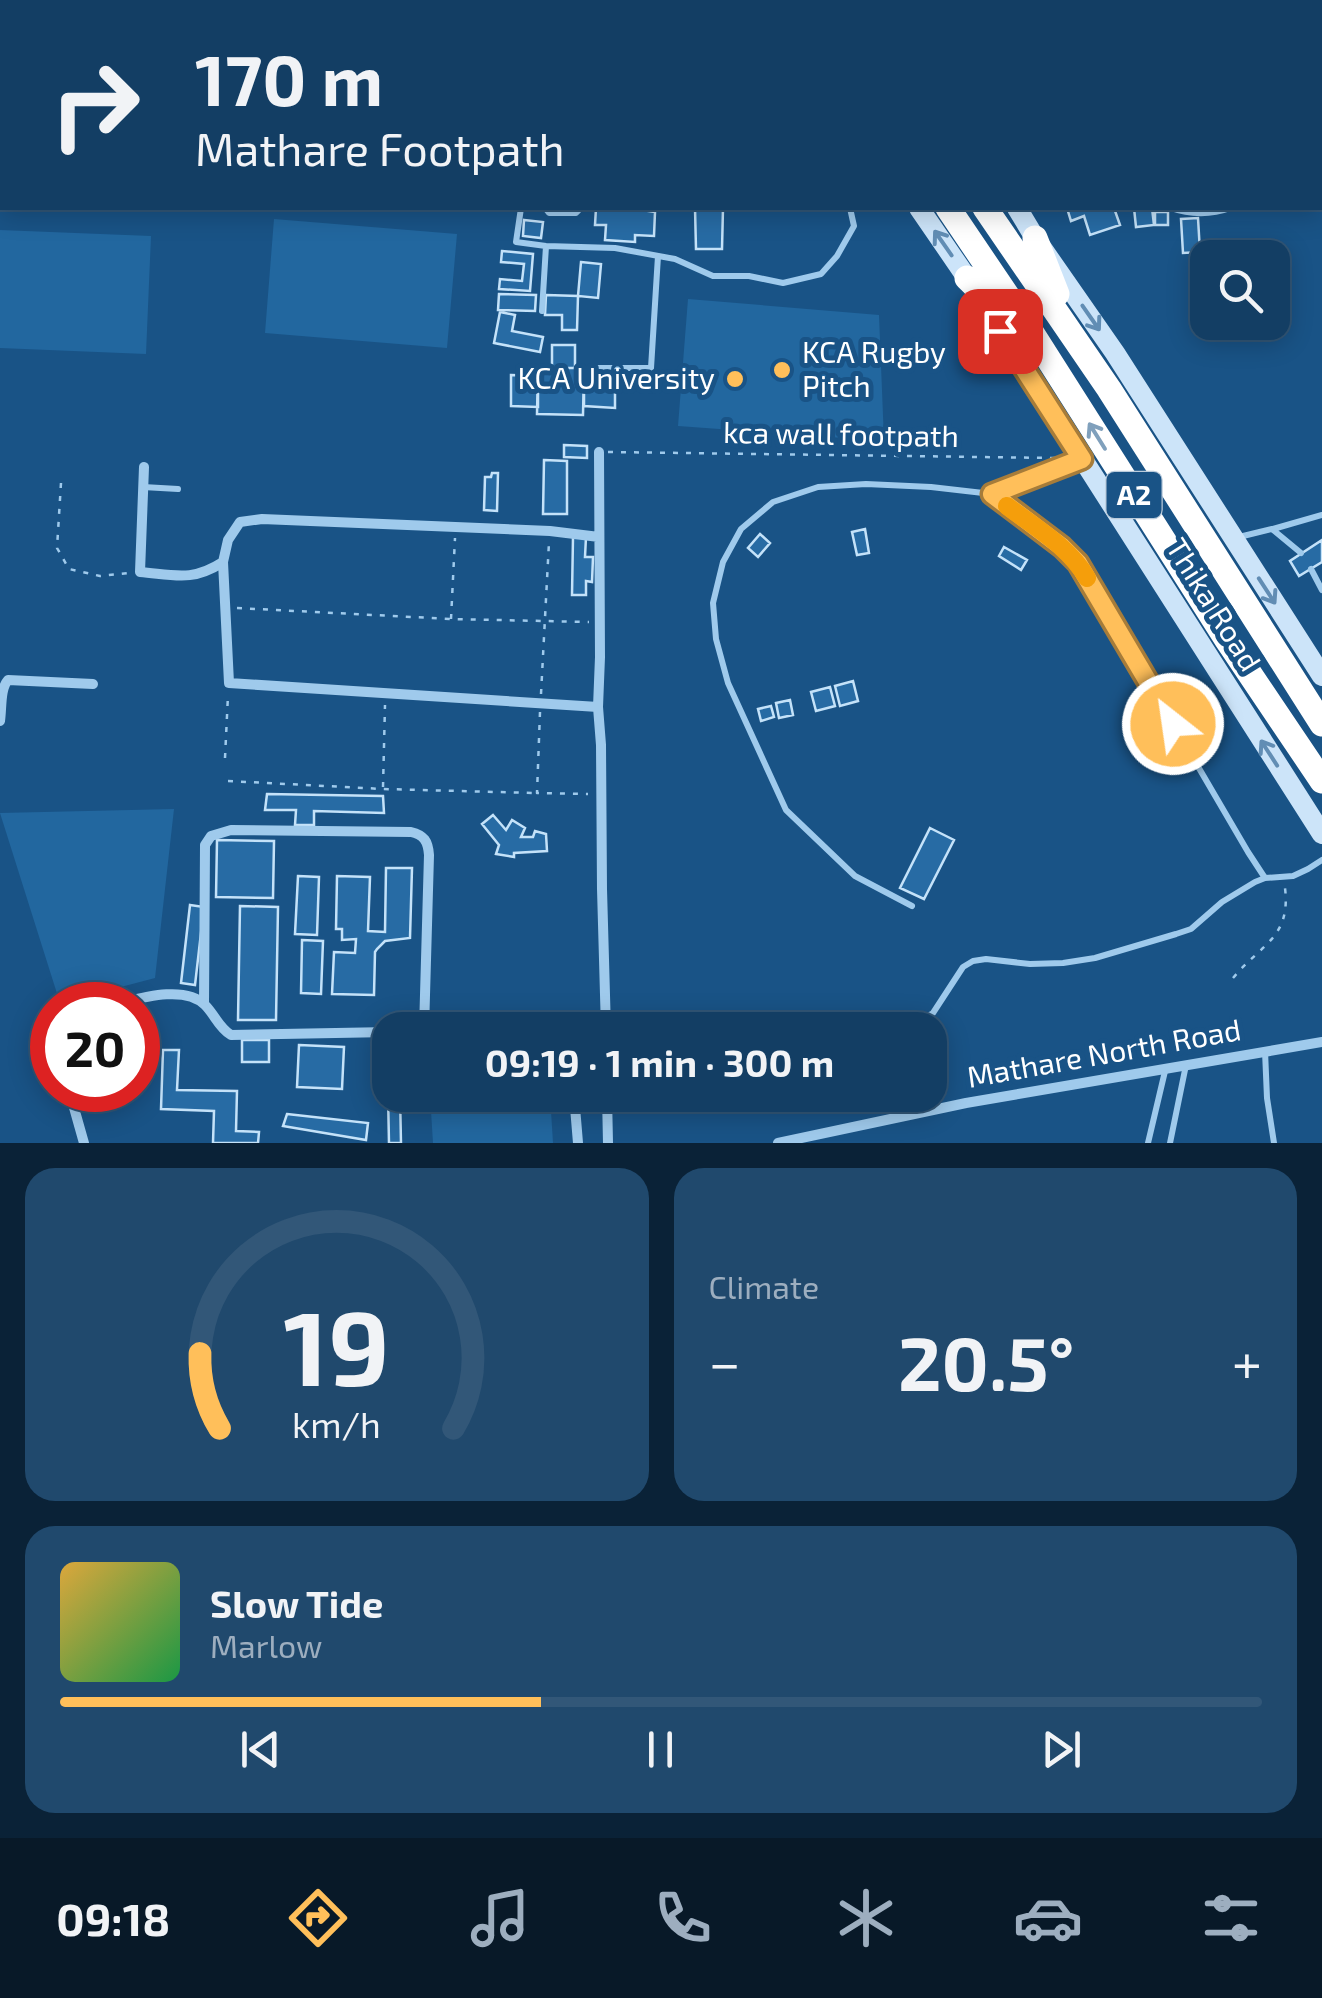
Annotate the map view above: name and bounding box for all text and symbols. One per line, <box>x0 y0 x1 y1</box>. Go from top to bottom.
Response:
text: 170 m <box>195 36 383 120</box>
icon: right <box>30 40 160 170</box>
text: Mathare Footpath <box>195 121 565 175</box>
one-way arrow <box>933 230 954 257</box>
map controls <box>1190 240 1290 340</box>
button: search <box>1190 240 1290 340</box>
pin <box>958 289 1043 374</box>
one-way arrow <box>1080 303 1101 331</box>
icon: arrive <box>973 304 1028 359</box>
place label: KCA Rugby Pitch <box>802 333 946 403</box>
place label: KCA University <box>518 359 715 395</box>
marker: KCA Rugby Pitch <box>771 359 793 381</box>
marker: KCA University <box>724 368 746 390</box>
street label: kca wall footpath <box>723 413 959 453</box>
one-way arrow <box>1086 422 1107 451</box>
road number: A2 <box>1106 472 1162 518</box>
street label: Thika Road <box>1160 531 1270 677</box>
one-way arrow <box>1256 576 1277 605</box>
position arrow <box>1121 672 1225 776</box>
one-way arrow <box>1258 739 1279 767</box>
speed limit sign: 20 <box>30 982 160 1112</box>
street label: Mathare North Road <box>964 1010 1243 1094</box>
text: 09:19 · 1 min · 300 m <box>485 1039 834 1085</box>
text: Climate <box>709 1267 819 1305</box>
text: 19 <box>284 1282 390 1407</box>
text: 20.5° <box>898 1316 1074 1406</box>
text: − <box>709 1328 741 1394</box>
text: + <box>1232 1328 1262 1394</box>
text: km/h <box>292 1402 381 1445</box>
text: Slow Tide <box>210 1580 383 1626</box>
text: Marlow <box>210 1626 322 1664</box>
icon: previous <box>233 1722 288 1777</box>
icon: pause <box>633 1722 688 1777</box>
icon: next <box>1034 1722 1089 1777</box>
icon: directions <box>283 1883 353 1953</box>
icon: music <box>465 1883 535 1953</box>
icon: phone <box>648 1883 718 1953</box>
icon: climate <box>831 1883 901 1953</box>
icon: car <box>1013 1883 1083 1953</box>
icon: filters <box>1196 1883 1266 1953</box>
text: 09:18 <box>56 1891 170 1945</box>

